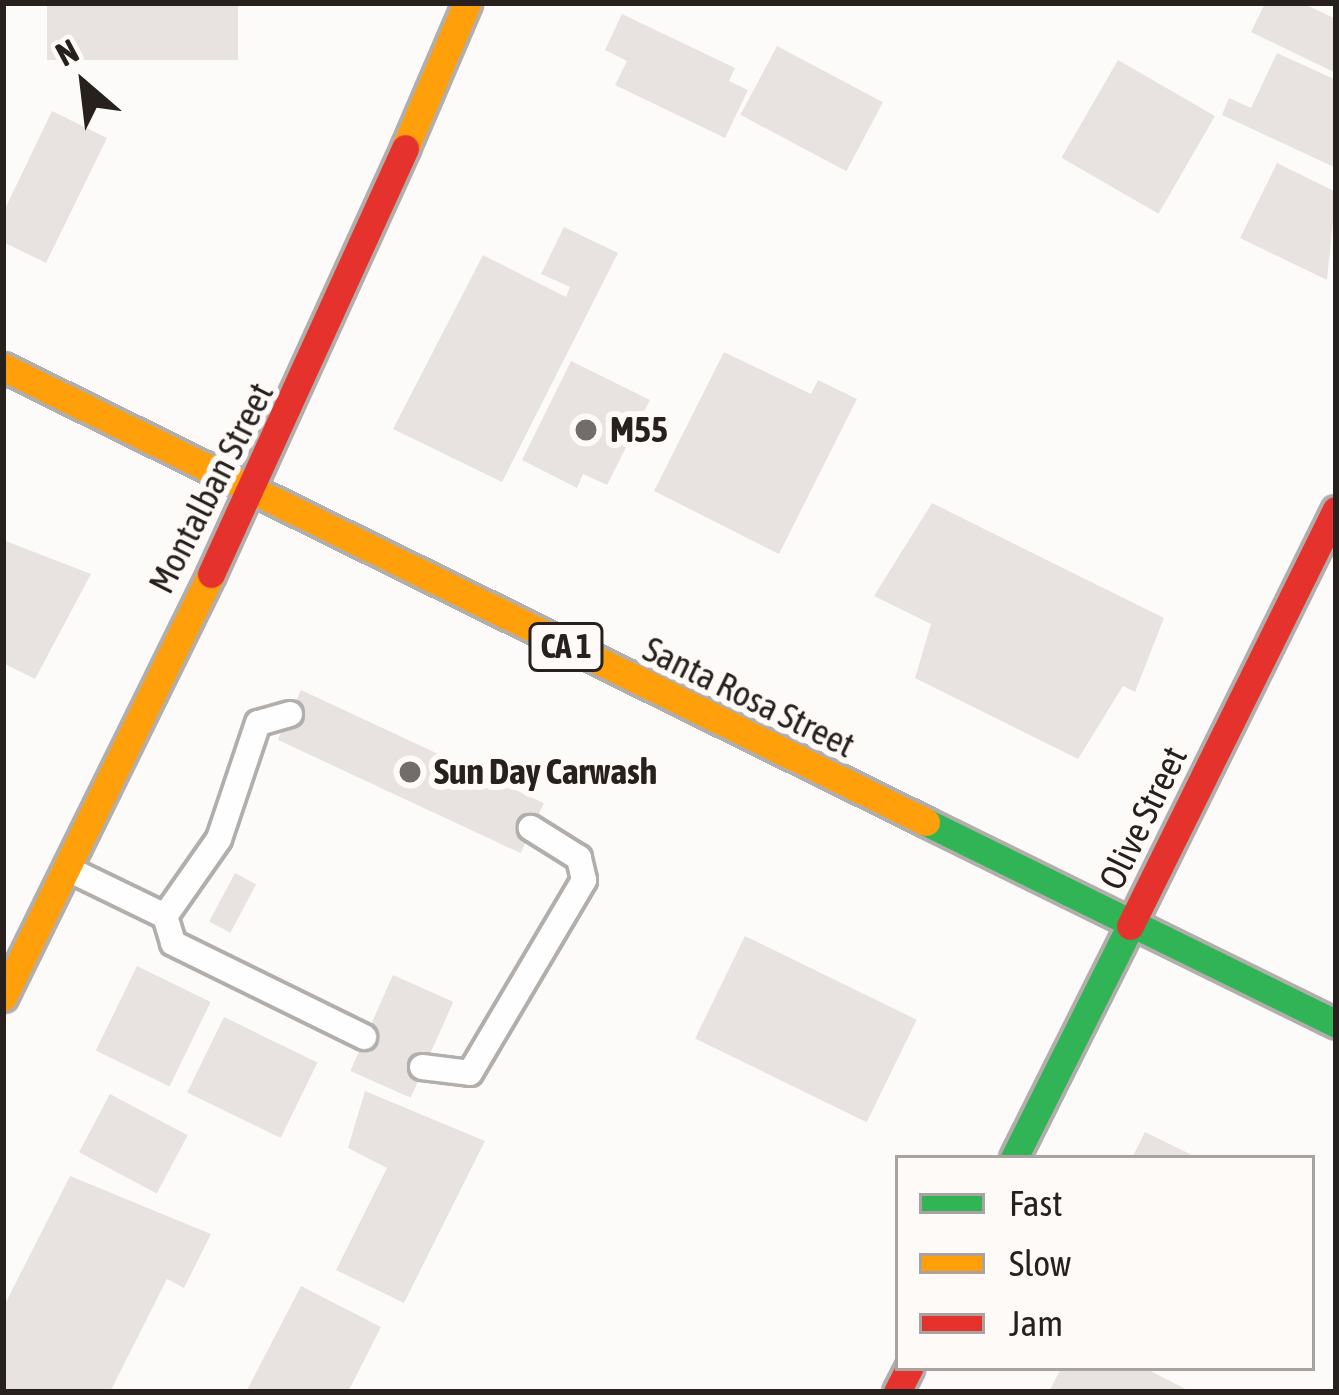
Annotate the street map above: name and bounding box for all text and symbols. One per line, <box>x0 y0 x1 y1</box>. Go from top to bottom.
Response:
north arrow <box>24 24 144 144</box>
text: N <box>50 31 85 74</box>
street label: Montalban Street <box>139 376 283 600</box>
place label: M55 <box>610 408 668 452</box>
marker: M55 <box>573 417 599 443</box>
road number: CA 1 <box>527 620 605 674</box>
street label: Santa Rosa Street <box>636 627 862 767</box>
street label: Olive Street <box>1090 740 1196 896</box>
place label: Sun Day Carwash <box>434 750 657 794</box>
marker: Sun Day Carwash <box>397 759 423 785</box>
legend <box>895 1155 1315 1371</box>
text: Fast <box>1009 1182 1063 1224</box>
text: Slow <box>1009 1242 1071 1284</box>
text: Jam <box>1009 1302 1063 1344</box>

